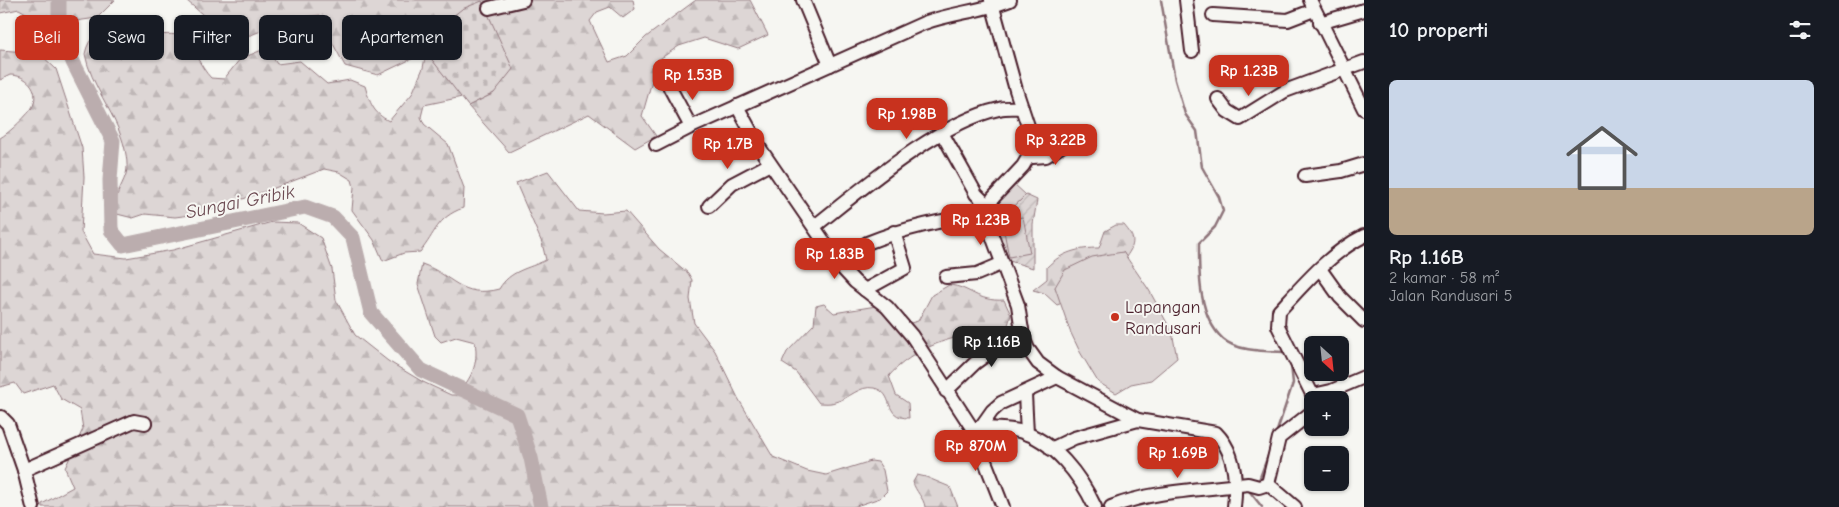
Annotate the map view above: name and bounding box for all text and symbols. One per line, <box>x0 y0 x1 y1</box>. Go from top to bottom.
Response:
chip: Beli <box>15 15 79 60</box>
chip: Sewa <box>89 15 164 60</box>
chip: Filter <box>174 15 249 60</box>
chip: Baru <box>259 15 332 60</box>
chip: Apartemen <box>342 15 462 60</box>
icon: filters <box>1786 16 1814 44</box>
text: 10 properti <box>1389 18 1488 42</box>
pin: Rp 1.23B <box>1197 54 1301 97</box>
pin: Rp 1.53B <box>641 58 745 101</box>
text: Rp 1.23B <box>1220 62 1278 80</box>
text: Rp 1.53B <box>664 66 722 84</box>
pin: Rp 1.98B <box>855 98 959 140</box>
text: Rp 1.98B <box>878 105 936 123</box>
icon: home <box>1557 113 1647 203</box>
pin: Rp 3.22B <box>1004 124 1108 166</box>
pin: Rp 1.7B <box>682 128 774 170</box>
text: Rp 3.22B <box>1026 131 1086 149</box>
text: Rp 1.7B <box>703 135 753 153</box>
water label: Sungai Gribik <box>184 181 297 223</box>
pin: Rp 1.23B <box>929 204 1033 246</box>
text: Rp 1.23B <box>952 211 1010 229</box>
pin: Rp 1.83B <box>783 238 887 280</box>
text: Rp 1.83B <box>806 245 864 263</box>
text: Rp 1.16B <box>1389 245 1464 269</box>
text: 2 kamar · 58 m² <box>1389 269 1499 287</box>
text: Jalan Randusari 5 <box>1389 287 1513 305</box>
place label: Lapangan Randusari <box>1125 297 1201 339</box>
marker: Lapangan Randusari <box>1109 311 1121 323</box>
pin: Rp 1.16B <box>940 326 1044 368</box>
text: Rp 1.16B <box>964 333 1020 351</box>
north arrow <box>1304 336 1349 381</box>
map controls <box>1304 336 1349 491</box>
button: + <box>1304 391 1349 436</box>
pin: Rp 870M <box>930 430 1022 472</box>
pin: Rp 1.69B <box>1126 436 1230 479</box>
text: Rp 870M <box>946 437 1006 455</box>
text: Rp 1.69B <box>1148 444 1208 462</box>
button: − <box>1304 446 1349 491</box>

